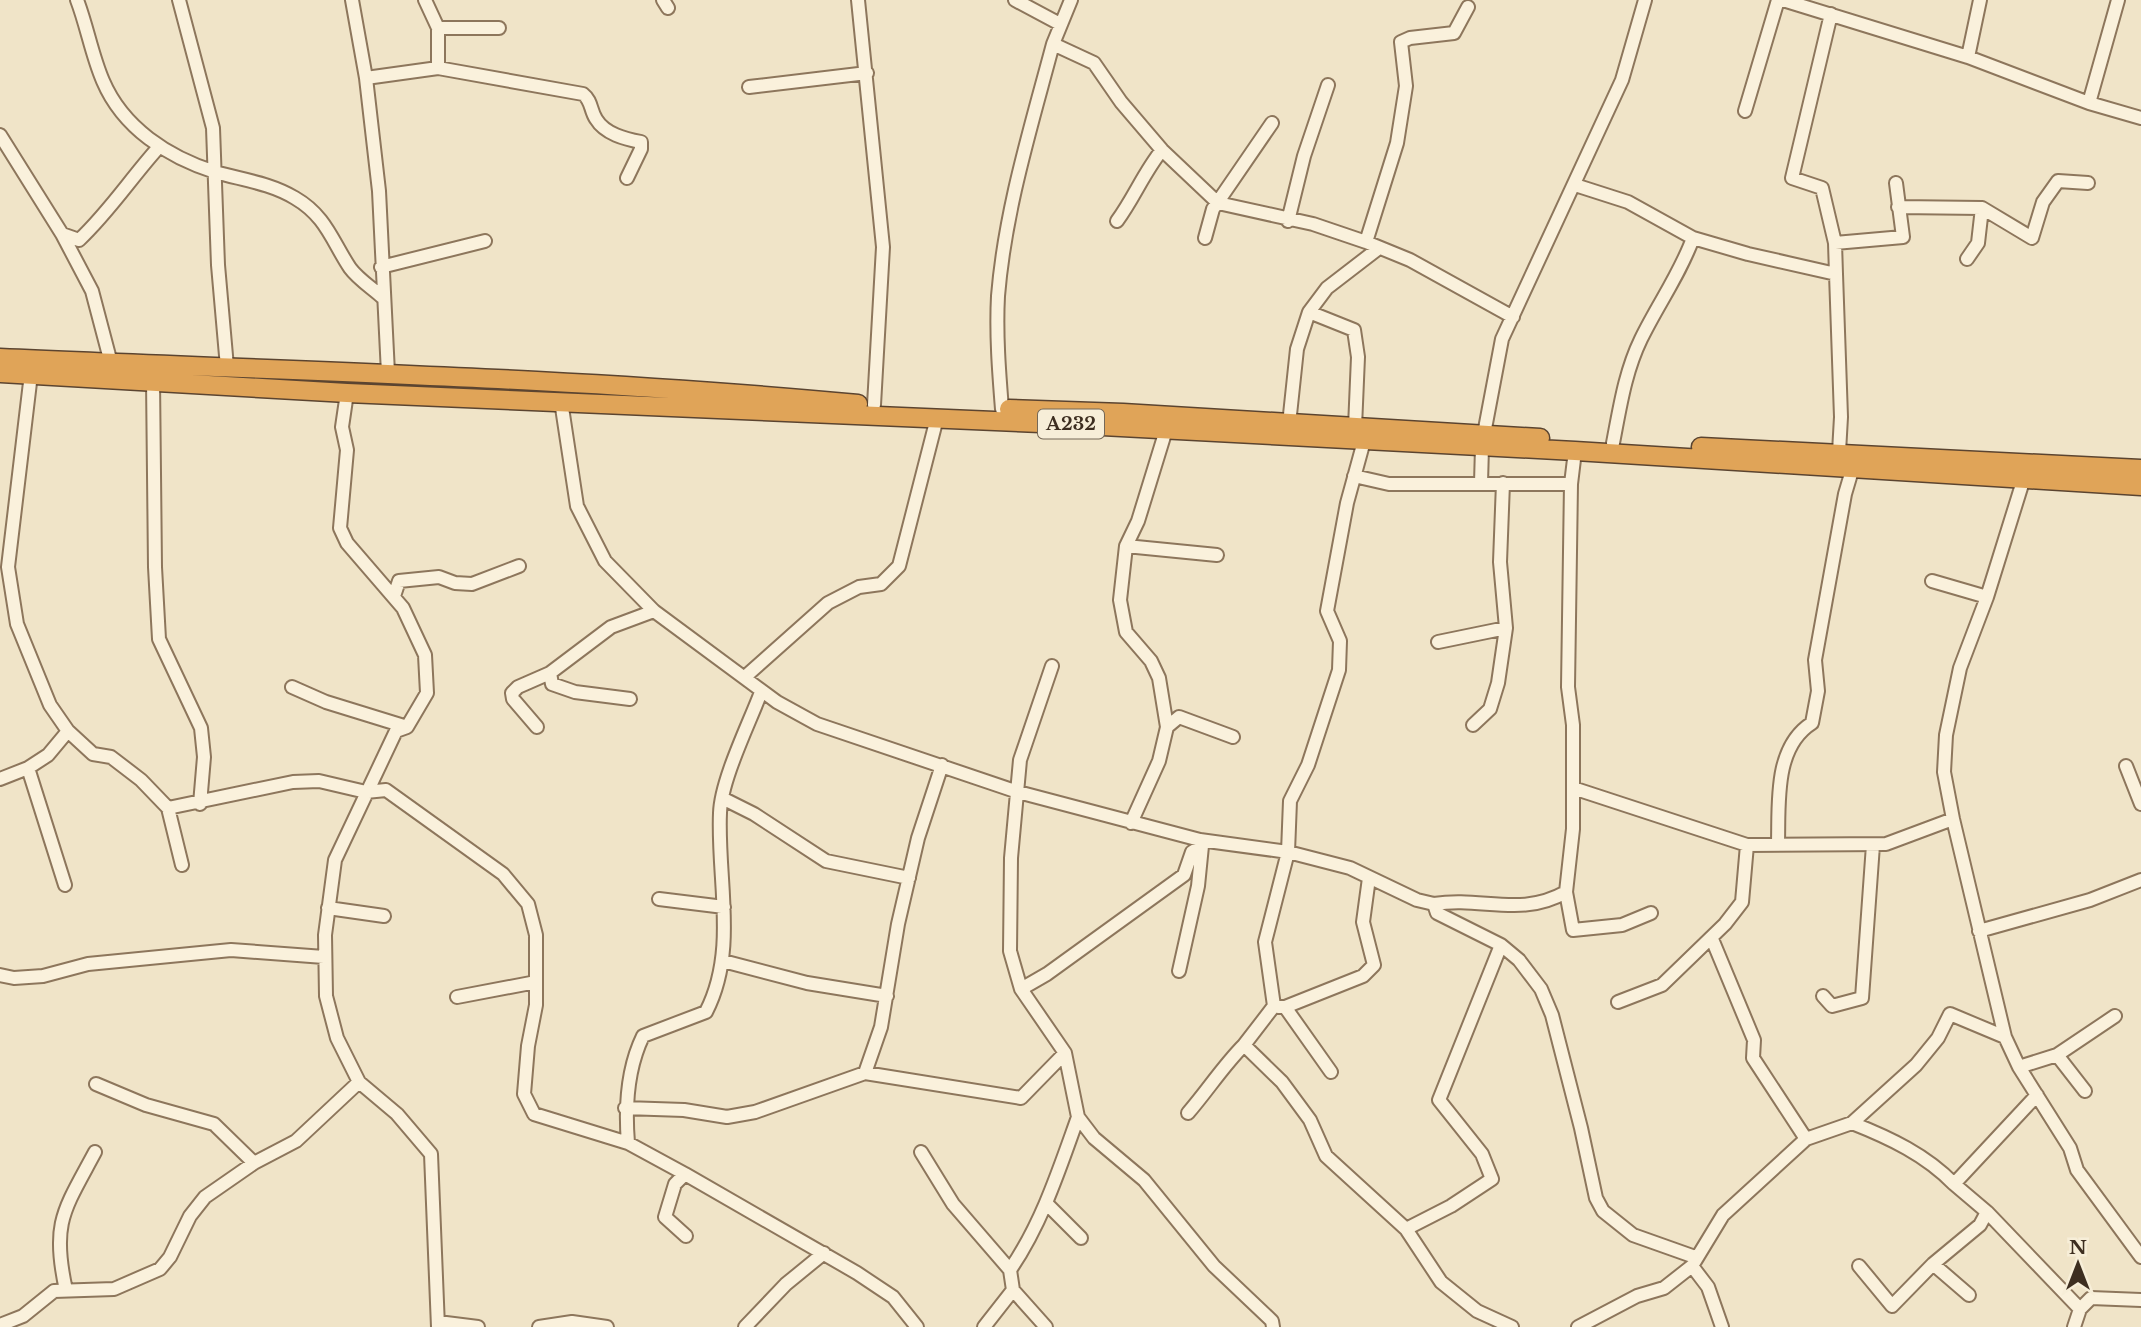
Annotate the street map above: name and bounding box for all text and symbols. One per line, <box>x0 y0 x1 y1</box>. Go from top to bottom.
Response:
road number: A232 <box>1038 410 1104 438</box>
north arrow <box>2043 1229 2113 1299</box>
text: N <box>2069 1236 2087 1259</box>

